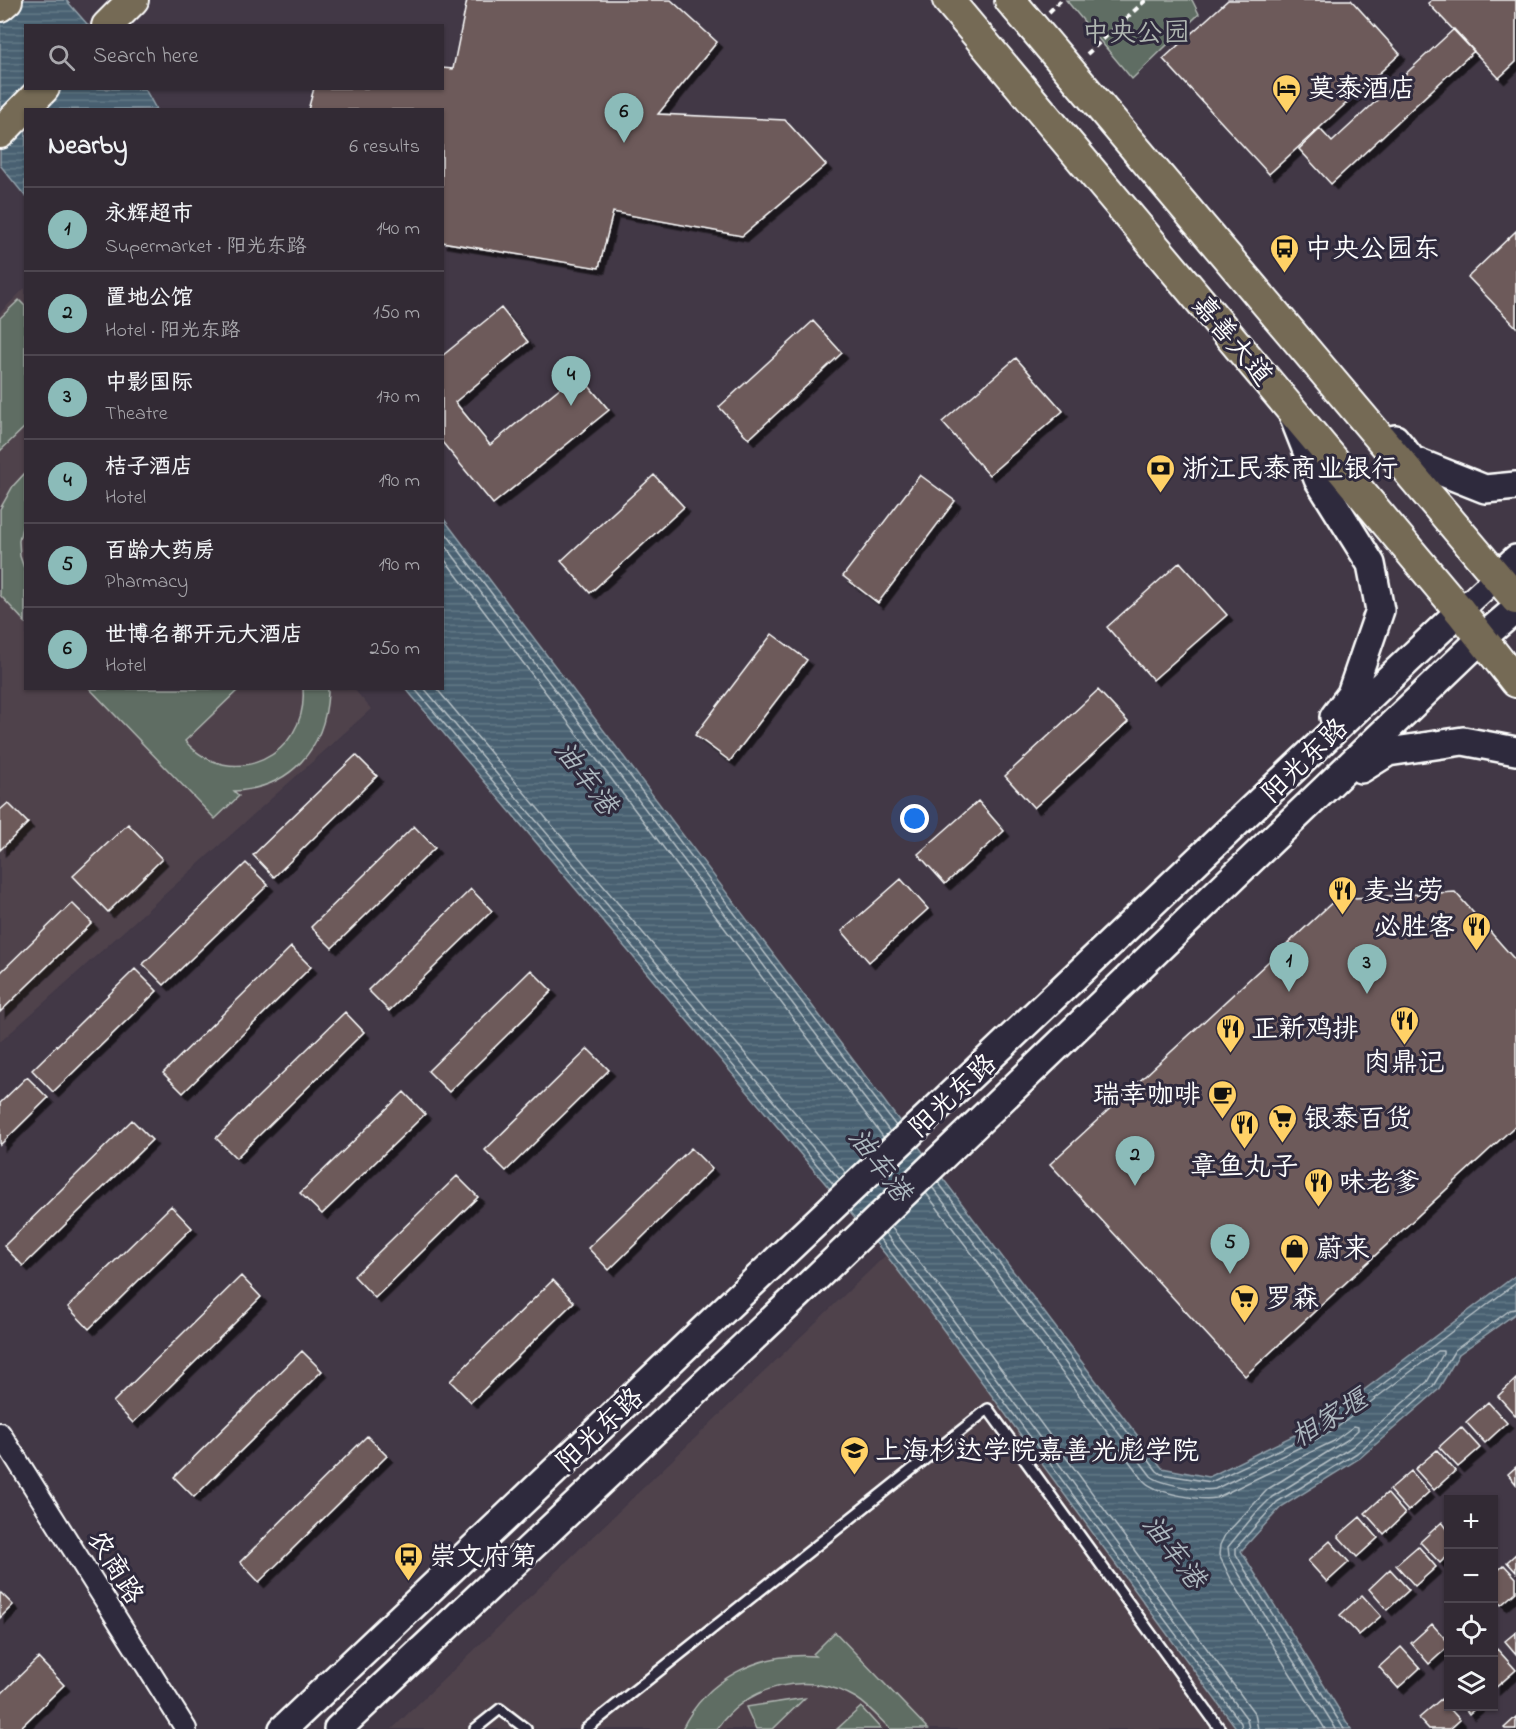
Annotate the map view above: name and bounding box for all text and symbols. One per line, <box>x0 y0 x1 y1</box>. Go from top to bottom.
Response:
park label: 中央公园 <box>1082 15 1190 54</box>
search box <box>24 24 444 90</box>
icon: search <box>45 41 78 74</box>
text: Search here <box>93 41 198 73</box>
place label: 莫泰酒店 <box>1308 71 1416 110</box>
hotel icon: 莫泰酒店 <box>1271 72 1303 114</box>
pin: 6 <box>604 94 644 143</box>
text: Nearby <box>48 128 127 166</box>
text: 6 results <box>349 133 420 162</box>
text: 永辉超市 <box>105 199 193 231</box>
text: 1 <box>64 215 71 244</box>
text: 140 m <box>376 215 420 244</box>
place label: 中央公园东 <box>1305 231 1440 270</box>
bus stop icon: 中央公园东 <box>1268 232 1300 274</box>
text: Supermarket · 阳光东路 <box>105 233 306 262</box>
text: 置地公馆 <box>105 283 193 315</box>
street label: 嘉善大道 <box>1181 288 1281 396</box>
text: 2 <box>63 299 72 328</box>
text: 150 m <box>373 299 420 328</box>
text: Hotel · 阳光东路 <box>105 317 240 346</box>
pin: 4 <box>552 356 590 406</box>
text: 中影国际 <box>105 368 193 400</box>
text: 3 <box>63 383 72 412</box>
text: 170 m <box>376 383 420 412</box>
text: Theatre <box>105 400 168 429</box>
place label: 浙江民泰商业银行 <box>1182 451 1398 490</box>
text: 桔子酒店 <box>105 452 193 484</box>
bank icon: 浙江民泰商业银行 <box>1145 452 1177 494</box>
text: 4 <box>63 467 72 496</box>
text: 190 m <box>378 467 420 496</box>
text: Hotel <box>105 484 146 513</box>
text: 百龄大药房 <box>105 536 215 568</box>
text: 5 <box>62 551 73 580</box>
text: 190 m <box>378 551 420 580</box>
text: Pharmacy <box>105 568 188 597</box>
text: 世博名都开元大酒店 <box>105 620 303 652</box>
text: 6 <box>63 635 72 664</box>
text: 250 m <box>369 635 420 664</box>
text: Hotel <box>105 652 146 681</box>
street label: 阳光东路 <box>1253 710 1358 813</box>
water label: 油车港 <box>543 733 628 827</box>
your location <box>900 804 929 833</box>
place label: 麦当劳 <box>1363 873 1444 912</box>
restaurant icon: 麦当劳 <box>1326 874 1358 916</box>
place label: 必胜客 <box>1374 909 1455 948</box>
restaurant icon: 必胜客 <box>1460 910 1492 952</box>
pin: 1 <box>1270 942 1308 992</box>
pin: 3 <box>1348 944 1386 994</box>
restaurant icon: 肉鼎记 <box>1388 1004 1420 1046</box>
place label: 正新鸡排 <box>1251 1011 1359 1050</box>
restaurant icon: 正新鸡排 <box>1214 1012 1246 1054</box>
place label: 肉鼎记 <box>1364 1045 1445 1084</box>
street label: 阳光东路 <box>901 1046 1006 1148</box>
place label: 瑞幸咖啡 <box>1093 1077 1201 1116</box>
cafe icon: 瑞幸咖啡 <box>1206 1078 1238 1120</box>
place label: 银泰百货 <box>1304 1101 1412 1140</box>
supermarket icon: 银泰百货 <box>1267 1102 1299 1144</box>
restaurant icon: 章鱼丸子 <box>1228 1108 1260 1150</box>
water label: 油车港 <box>837 1120 922 1214</box>
pin: 2 <box>1116 1136 1154 1186</box>
place label: 章鱼丸子 <box>1190 1149 1298 1188</box>
place label: 味老爹 <box>1339 1165 1420 1204</box>
restaurant icon: 味老爹 <box>1302 1166 1334 1208</box>
pin: 5 <box>1210 1224 1250 1274</box>
place label: 蔚来 <box>1316 1231 1370 1270</box>
shop icon: 蔚来 <box>1279 1232 1311 1274</box>
place label: 罗森 <box>1265 1281 1319 1320</box>
supermarket icon: 罗森 <box>1228 1282 1260 1324</box>
water label: 相家堰 <box>1283 1379 1379 1459</box>
street label: 阳光东路 <box>548 1380 653 1482</box>
place label: 上海杉达学院嘉善光彪学院 <box>875 1433 1199 1472</box>
school or university icon: 上海杉达学院嘉善光彪学院 <box>838 1434 870 1476</box>
map controls <box>1444 1495 1498 1711</box>
button: + <box>1444 1495 1498 1549</box>
water label: 油车港 <box>1131 1507 1216 1601</box>
street label: 农商路 <box>76 1524 152 1613</box>
place label: 崇文府第 <box>429 1539 537 1578</box>
bus stop icon: 崇文府第 <box>392 1540 424 1582</box>
button: − <box>1444 1549 1498 1603</box>
button: locate <box>1444 1603 1498 1657</box>
button: layers <box>1444 1657 1498 1711</box>

